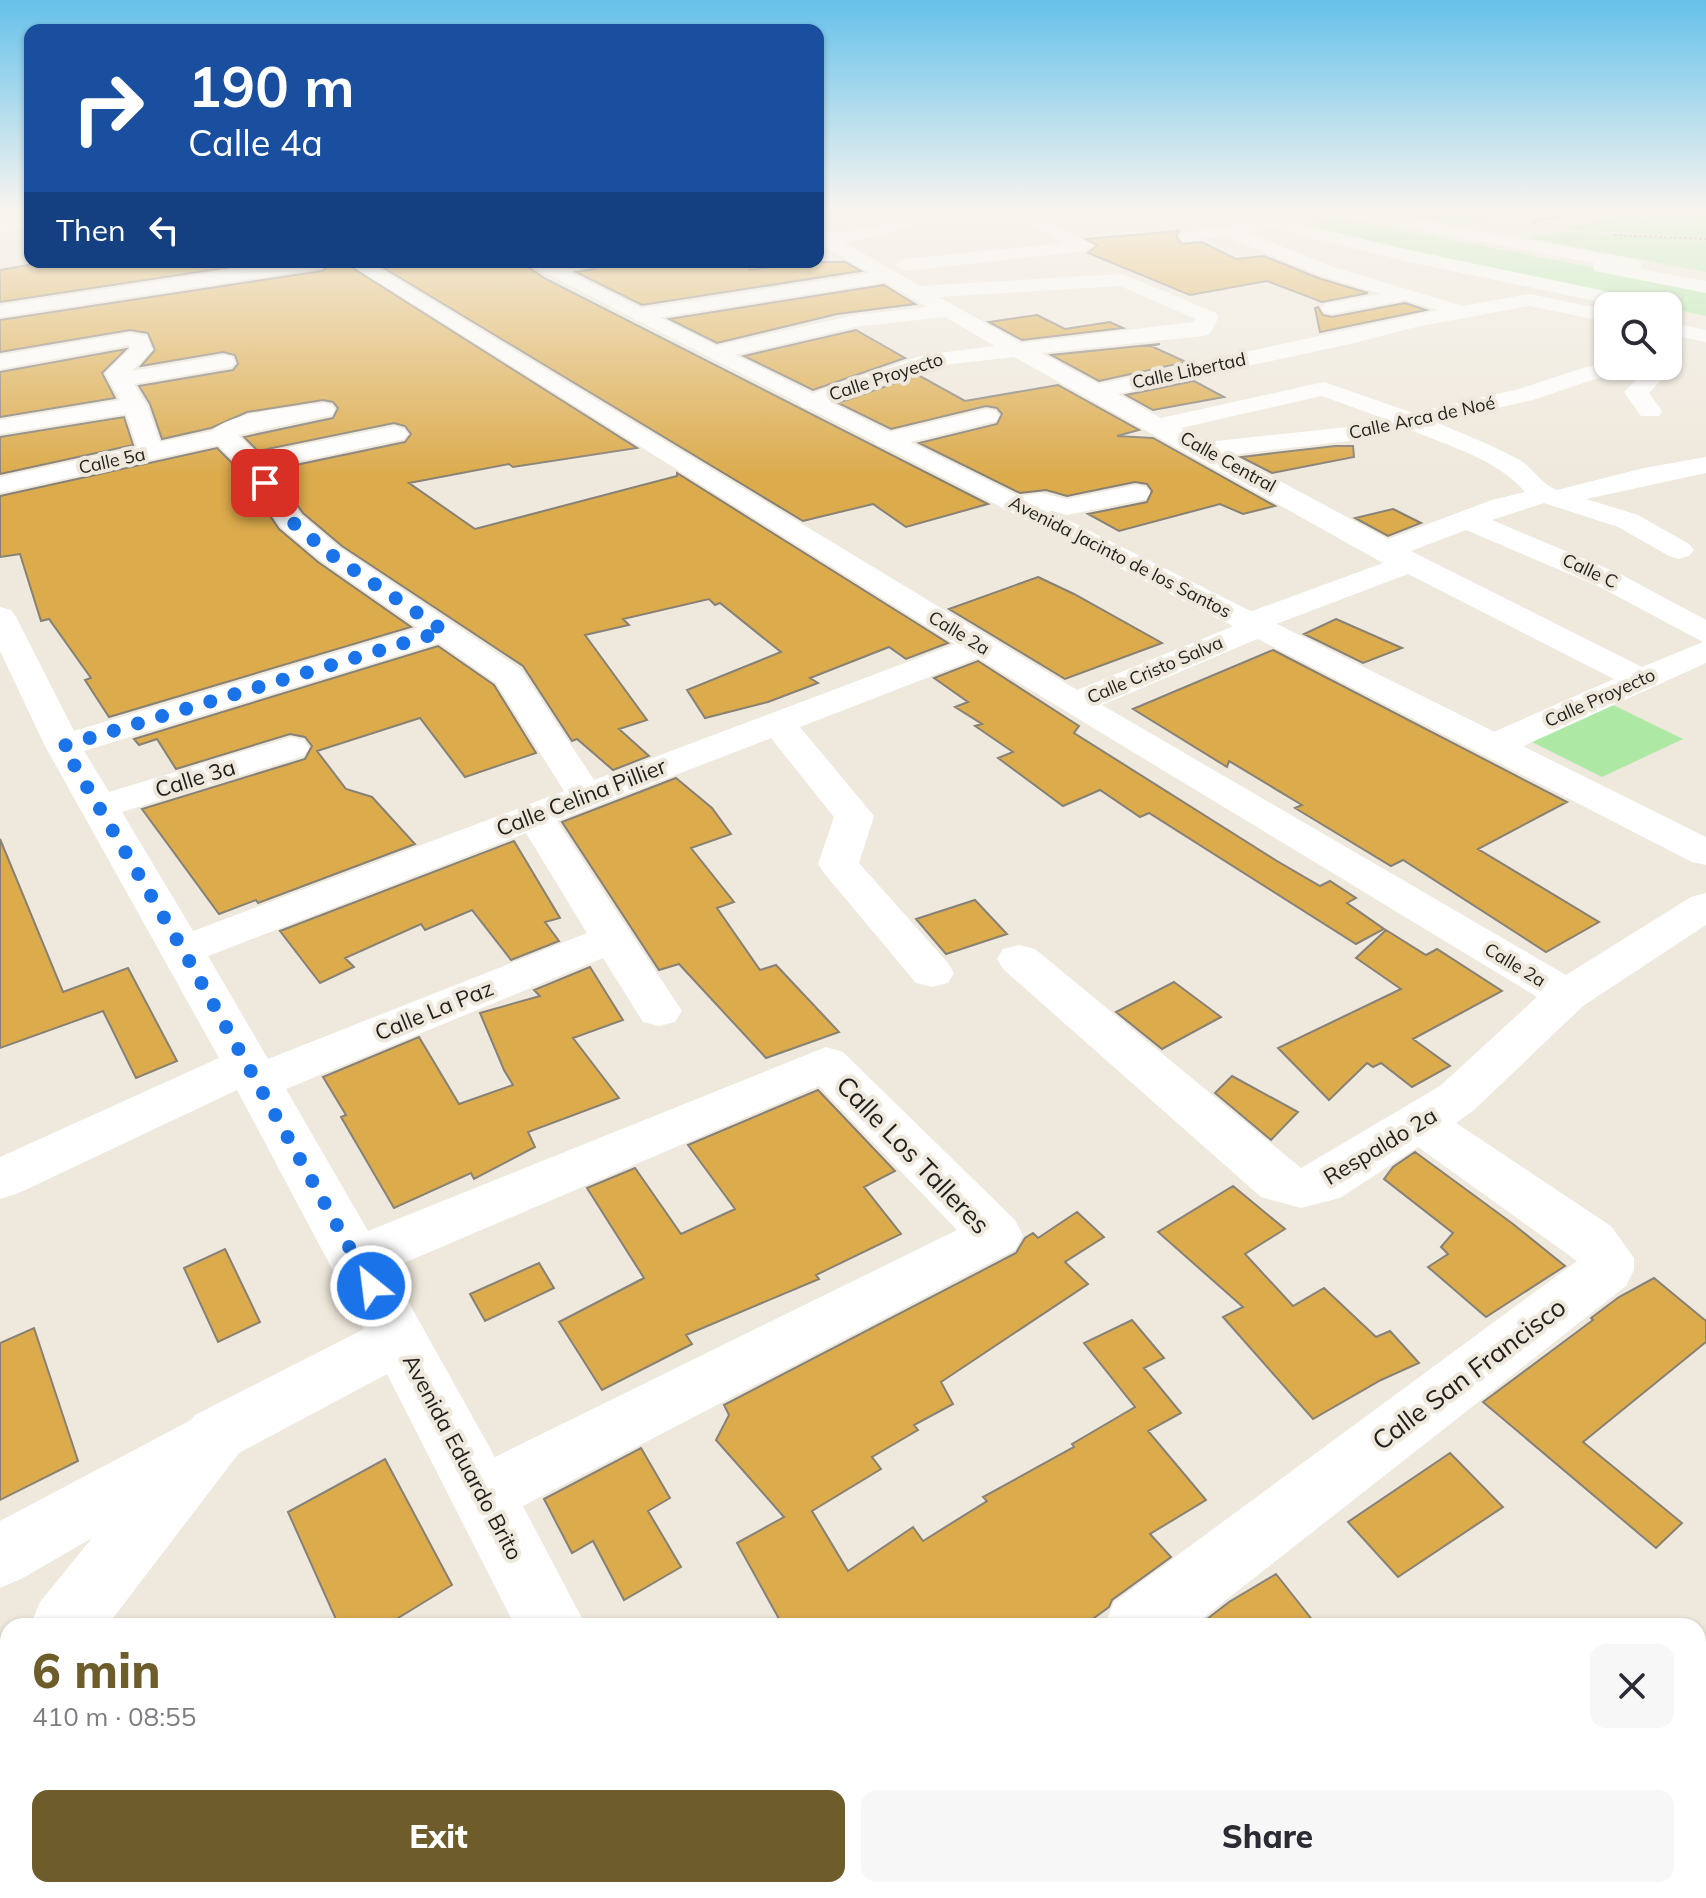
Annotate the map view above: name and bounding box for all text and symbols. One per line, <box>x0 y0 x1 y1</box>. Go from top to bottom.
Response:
text: 190 m <box>188 51 355 121</box>
icon: right <box>56 56 160 160</box>
text: Calle 4a <box>188 120 323 165</box>
icon: left <box>142 208 186 252</box>
text: Then <box>56 211 126 249</box>
map controls <box>1594 292 1682 380</box>
button: search <box>1594 292 1682 380</box>
street label: Calle Proyecto <box>826 347 946 406</box>
street label: Calle Libertad <box>1130 347 1248 394</box>
street label: Calle Arca de Noé <box>1347 391 1497 444</box>
street label: Calle Central <box>1176 426 1280 497</box>
street label: Calle 5a <box>77 442 147 479</box>
pin <box>231 449 299 517</box>
icon: arrive <box>243 461 287 505</box>
street label: Avenida Jacinto de los Santos <box>1005 490 1235 623</box>
street label: Calle C <box>1559 548 1621 593</box>
street label: Calle 2a <box>924 605 994 660</box>
street label: Calle Cristo Salva <box>1083 631 1226 709</box>
street label: Calle Proyecto <box>1541 663 1659 732</box>
street label: Calle Celina Pillier <box>492 752 670 842</box>
street label: Calle 3a <box>151 753 239 803</box>
street label: Calle 2a <box>1480 937 1550 992</box>
street label: Calle La Paz <box>371 974 497 1046</box>
street label: Calle Los Talleres <box>830 1069 997 1241</box>
street label: Respaldo 2a <box>1318 1101 1442 1191</box>
position arrow <box>329 1244 413 1328</box>
street label: Calle San Francisco <box>1365 1290 1572 1457</box>
street label: Avenida Eduardo Brito <box>397 1349 529 1565</box>
text: 6 min <box>32 1640 161 1700</box>
button: close <box>1590 1644 1674 1728</box>
text: 410 m · 08:55 <box>32 1700 196 1733</box>
button: Exit <box>32 1790 845 1882</box>
button: Share <box>861 1790 1674 1882</box>

